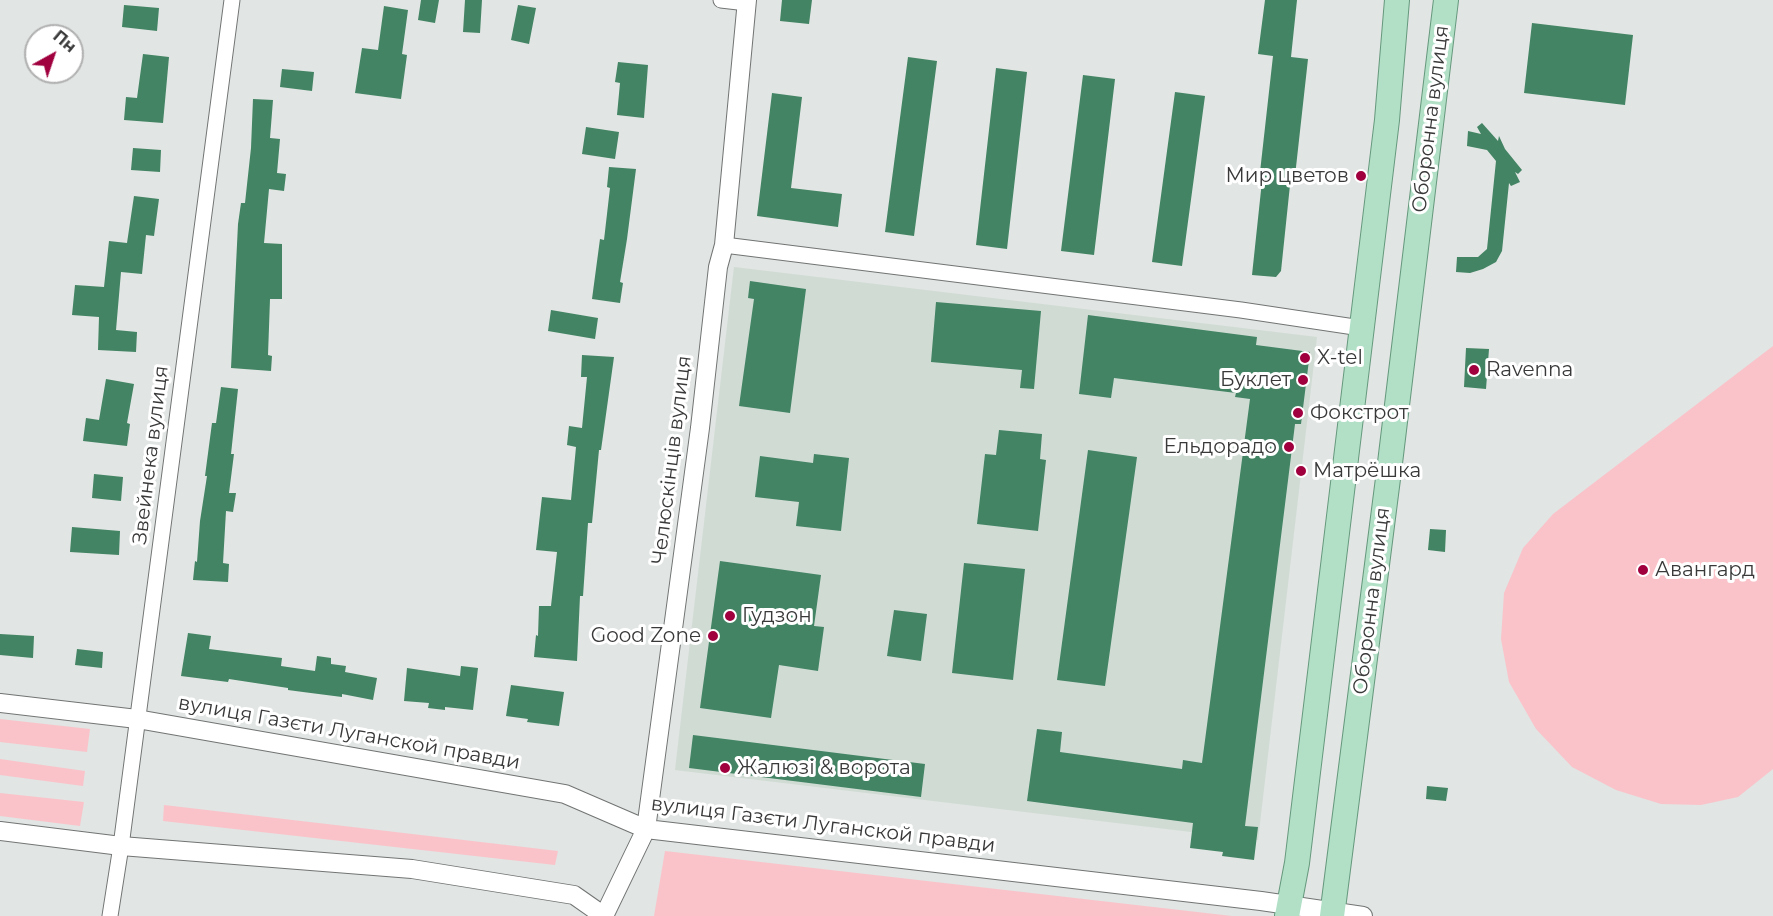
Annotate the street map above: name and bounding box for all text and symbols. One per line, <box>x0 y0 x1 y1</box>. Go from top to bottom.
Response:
north arrow <box>24 24 84 84</box>
street label: Оборонна вулиця <box>1408 24 1454 214</box>
text: Пн <box>49 26 80 56</box>
place label: Мир цветов <box>1225 164 1349 188</box>
marker: Мир цветов <box>1354 169 1368 183</box>
place label: X-tel <box>1317 346 1363 370</box>
marker: X-tel <box>1298 351 1312 365</box>
street label: Челюскінців вулиця <box>647 354 697 566</box>
place label: Ravenna <box>1486 358 1573 382</box>
marker: Ravenna <box>1467 363 1481 377</box>
street label: Звейнека вулиця <box>128 364 174 546</box>
place label: Буклет <box>1220 368 1291 392</box>
marker: Буклет <box>1296 373 1310 387</box>
place label: Фокстрот <box>1310 401 1408 425</box>
marker: Фокстрот <box>1291 406 1305 420</box>
place label: Ельдорадо <box>1164 435 1277 459</box>
marker: Ельдорадо <box>1282 440 1296 454</box>
place label: Матрёшка <box>1313 459 1421 483</box>
marker: Матрёшка <box>1294 464 1308 478</box>
street label: Оборонна вулиця <box>1349 506 1395 696</box>
place label: Авангард <box>1655 558 1755 582</box>
marker: Авангард <box>1636 563 1650 577</box>
place label: Гудзон <box>742 604 812 628</box>
marker: Гудзон <box>723 609 737 623</box>
place label: Good Zone <box>591 624 701 648</box>
marker: Good Zone <box>706 629 720 643</box>
street label: вулиця Газєти Луганской правди <box>176 691 522 775</box>
place label: Жалюзі & ворота <box>737 756 911 780</box>
marker: Жалюзі & ворота <box>718 761 732 775</box>
street label: вулиця Газєти Луганской правди <box>649 792 997 858</box>

